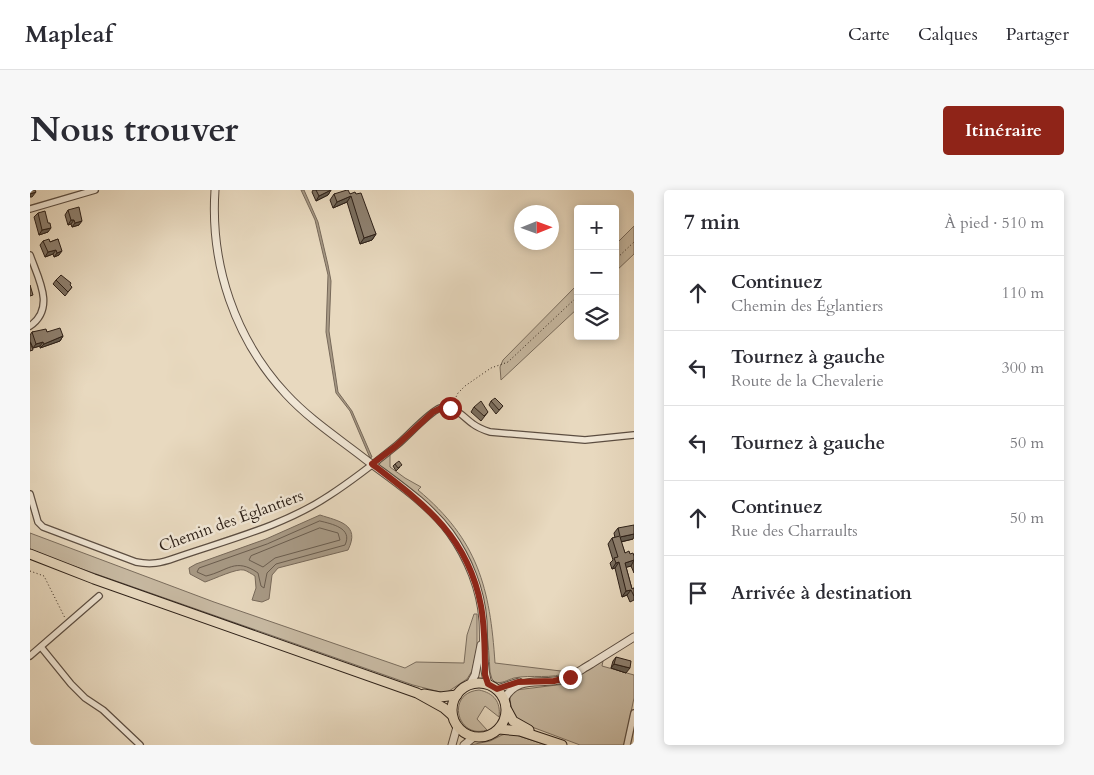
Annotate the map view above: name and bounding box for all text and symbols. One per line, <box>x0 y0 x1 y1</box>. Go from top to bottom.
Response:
text: Mapleaf <box>25 18 113 51</box>
text: Carte <box>848 22 890 47</box>
text: Calques <box>918 22 978 47</box>
text: Partager <box>1006 22 1069 47</box>
text: Nous trouver <box>30 106 238 154</box>
button: Itinéraire <box>943 106 1064 155</box>
north arrow <box>514 205 559 250</box>
map controls <box>574 205 619 340</box>
button: + <box>574 205 619 250</box>
text: 7 min <box>684 208 740 237</box>
text: À pied · 510 m <box>944 212 1044 234</box>
button: − <box>574 250 619 295</box>
text: Continuez <box>731 269 822 295</box>
icon: ahead <box>684 279 712 307</box>
text: 110 m <box>1002 282 1044 304</box>
button: layers <box>574 295 619 340</box>
text: Chemin des Églantiers <box>731 295 883 317</box>
text: Tournez à gauche <box>731 344 885 370</box>
icon: left <box>684 354 712 382</box>
text: 300 m <box>1002 357 1044 379</box>
text: Route de la Chevalerie <box>731 370 884 392</box>
route start <box>439 397 462 420</box>
icon: left <box>684 429 712 457</box>
text: Tournez à gauche <box>731 430 885 456</box>
text: 50 m <box>1010 432 1044 454</box>
street label: Chemin des Églantiers <box>156 485 306 557</box>
text: Continuez <box>731 494 822 520</box>
icon: ahead <box>684 504 712 532</box>
text: 50 m <box>1010 507 1044 529</box>
text: Rue des Charraults <box>731 520 858 542</box>
icon: arrive <box>684 579 712 607</box>
text: Arrivée à destination <box>731 580 912 606</box>
route end <box>559 666 582 689</box>

